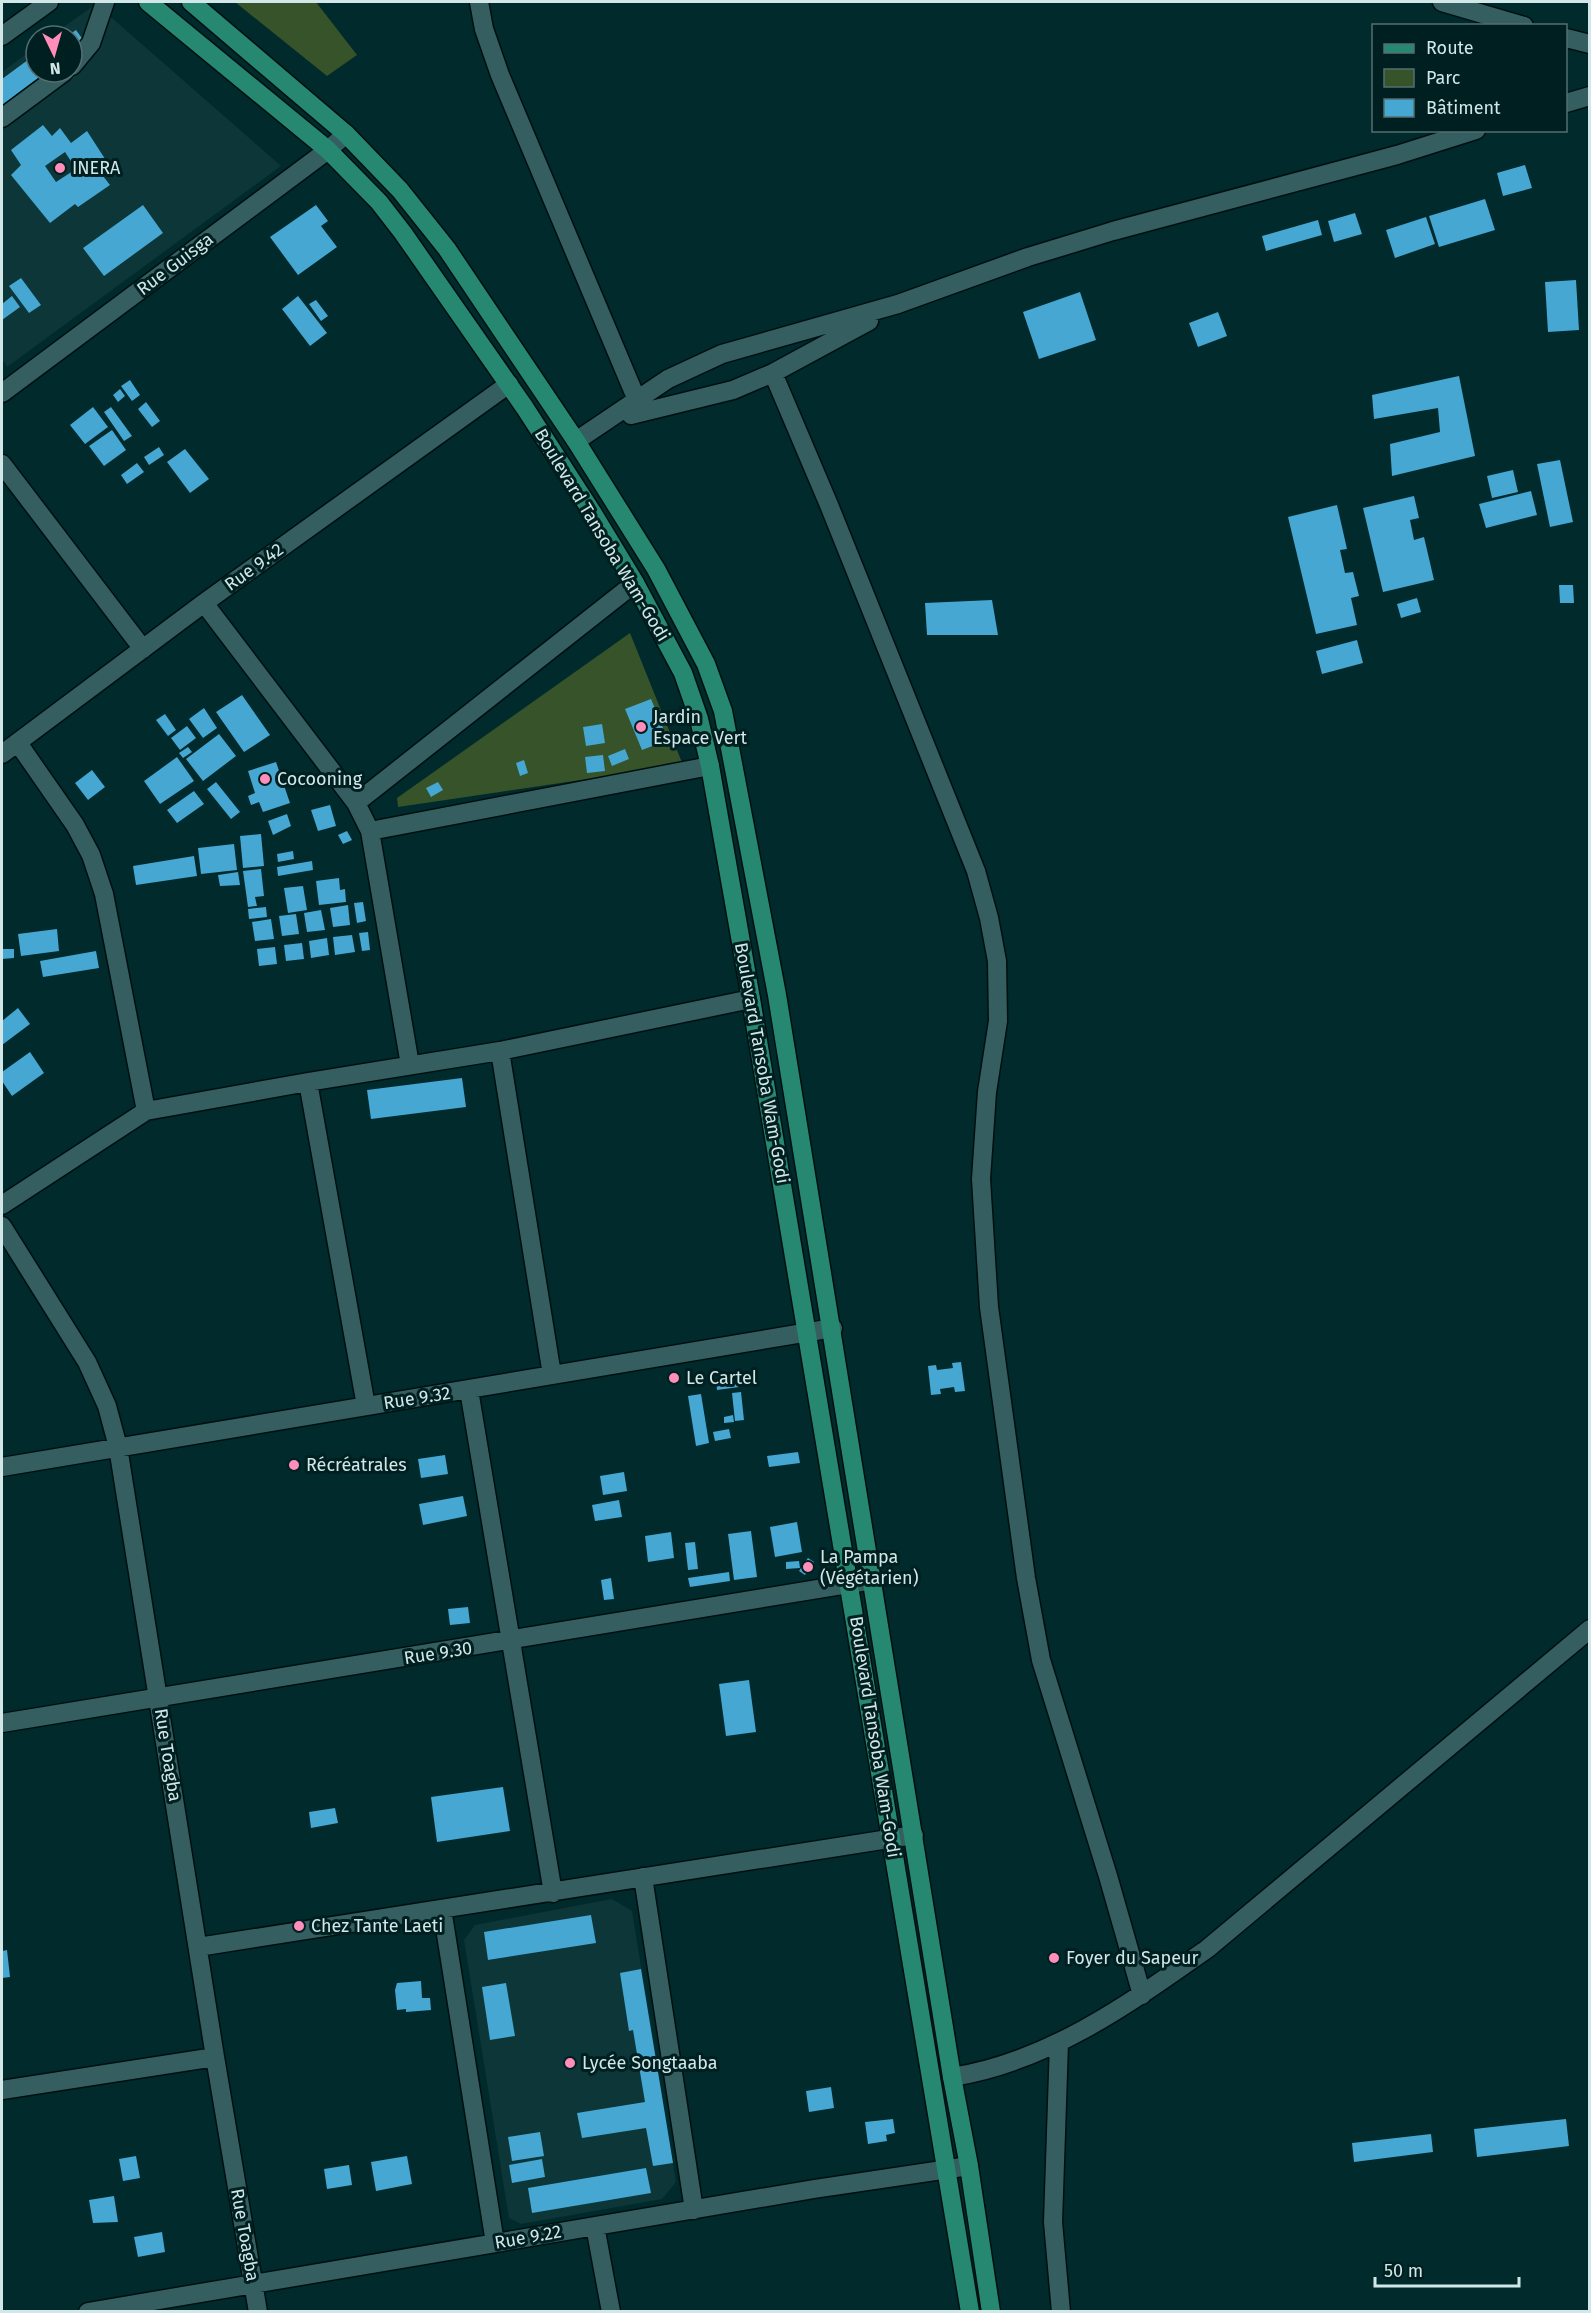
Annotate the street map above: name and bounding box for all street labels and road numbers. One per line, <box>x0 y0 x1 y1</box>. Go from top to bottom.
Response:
street label: Rue Guisga <box>132 228 218 300</box>
street label: Boulevard Tansoba Wam-Godi <box>530 425 674 645</box>
street label: Rue 9.42 <box>220 538 288 596</box>
street label: Boulevard Tansoba Wam-Godi <box>730 941 794 1185</box>
street label: Rue 9.32 <box>382 1382 452 1414</box>
street label: Boulevard Tansoba Wam-Godi <box>845 1615 905 1859</box>
street label: Rue 9.30 <box>402 1637 474 1669</box>
street label: Rue Toagba <box>150 1707 186 1803</box>
street label: Rue Toagba <box>226 2187 264 2283</box>
street label: Rue 9.22 <box>493 2220 563 2254</box>

